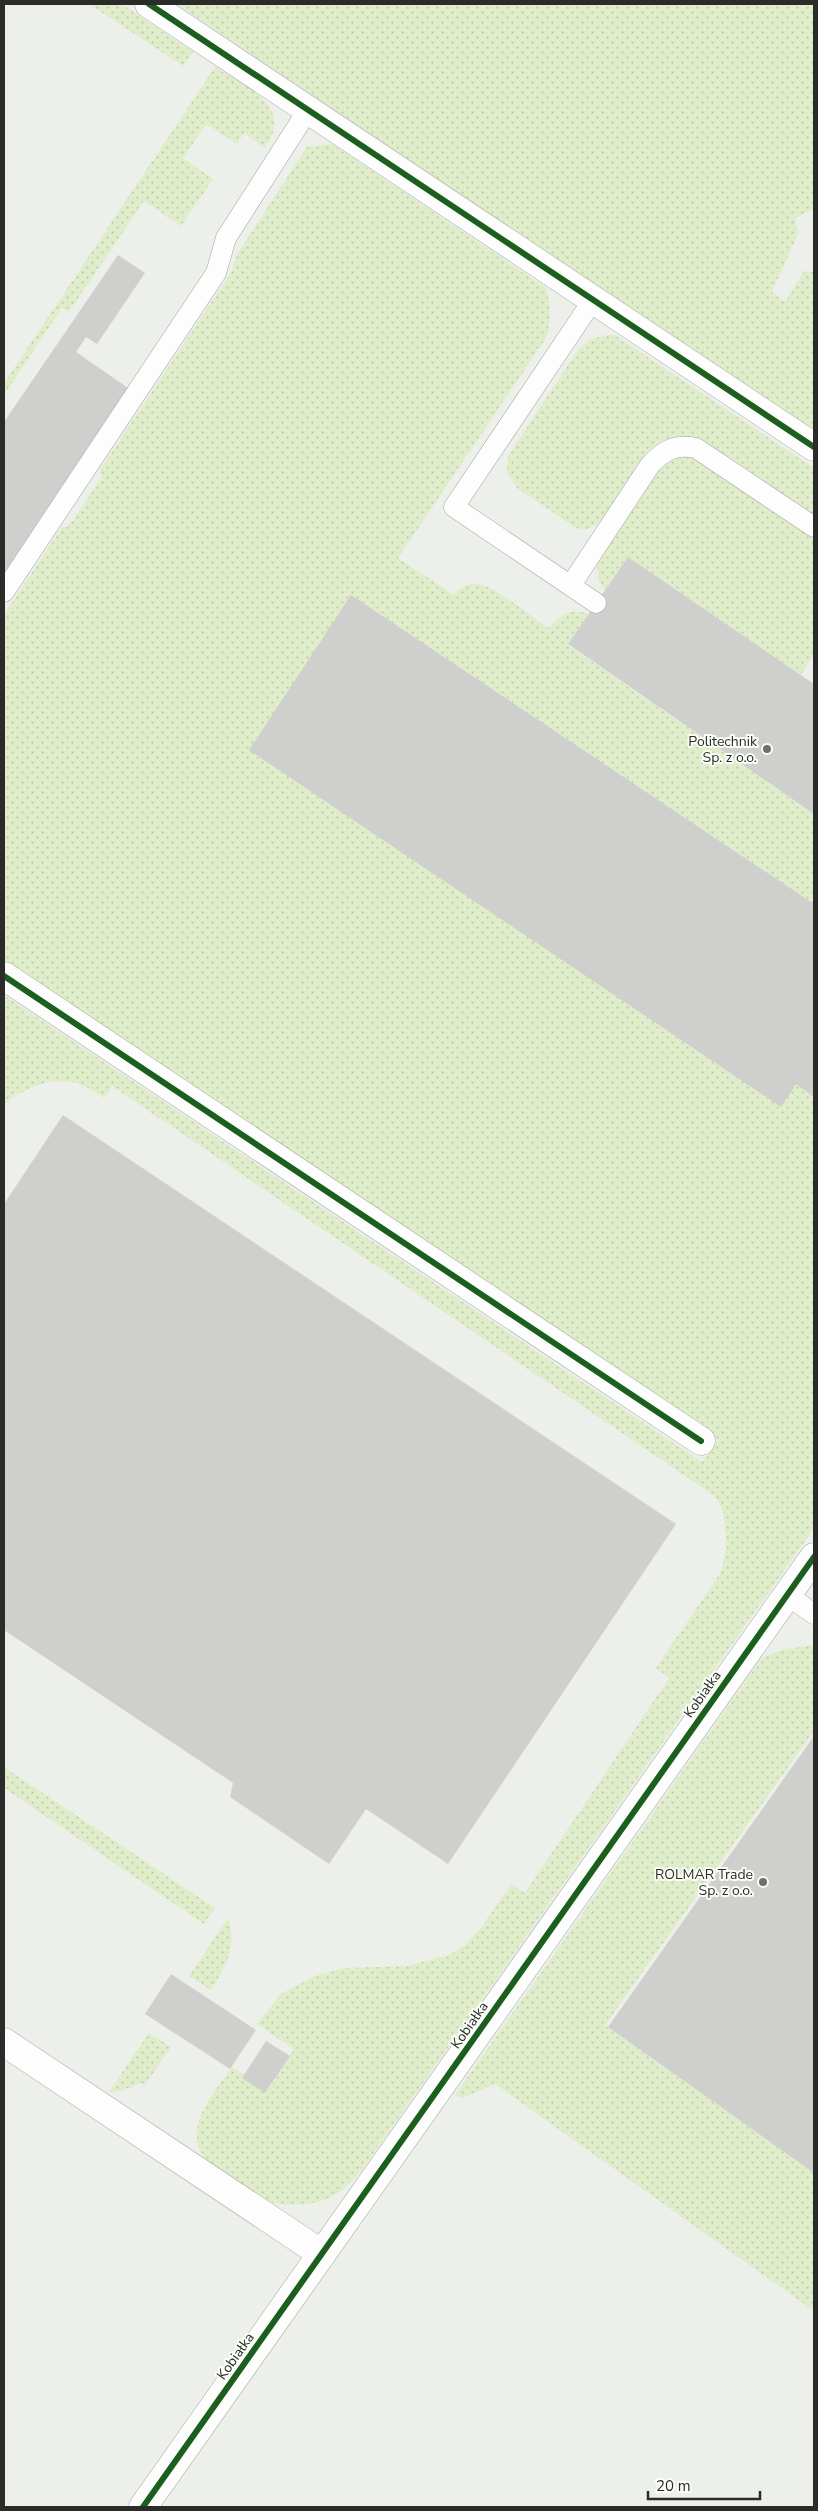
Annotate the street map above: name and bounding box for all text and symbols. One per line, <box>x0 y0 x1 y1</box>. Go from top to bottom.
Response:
place label: Politechnik Sp. z o.o. <box>688 732 758 767</box>
marker: Politechnik Sp. z o.o. <box>761 743 773 755</box>
street label: Kobiałka <box>679 1667 726 1722</box>
place label: ROLMAR Trade Sp. z o.o. <box>655 1865 753 1900</box>
marker: ROLMAR Trade Sp. z o.o. <box>757 1876 769 1888</box>
street label: Kobiałka <box>446 1998 493 2053</box>
street label: Kobiałka <box>212 2329 259 2384</box>
scale bar <box>648 2468 760 2500</box>
text: 20 m <box>656 2476 691 2496</box>

